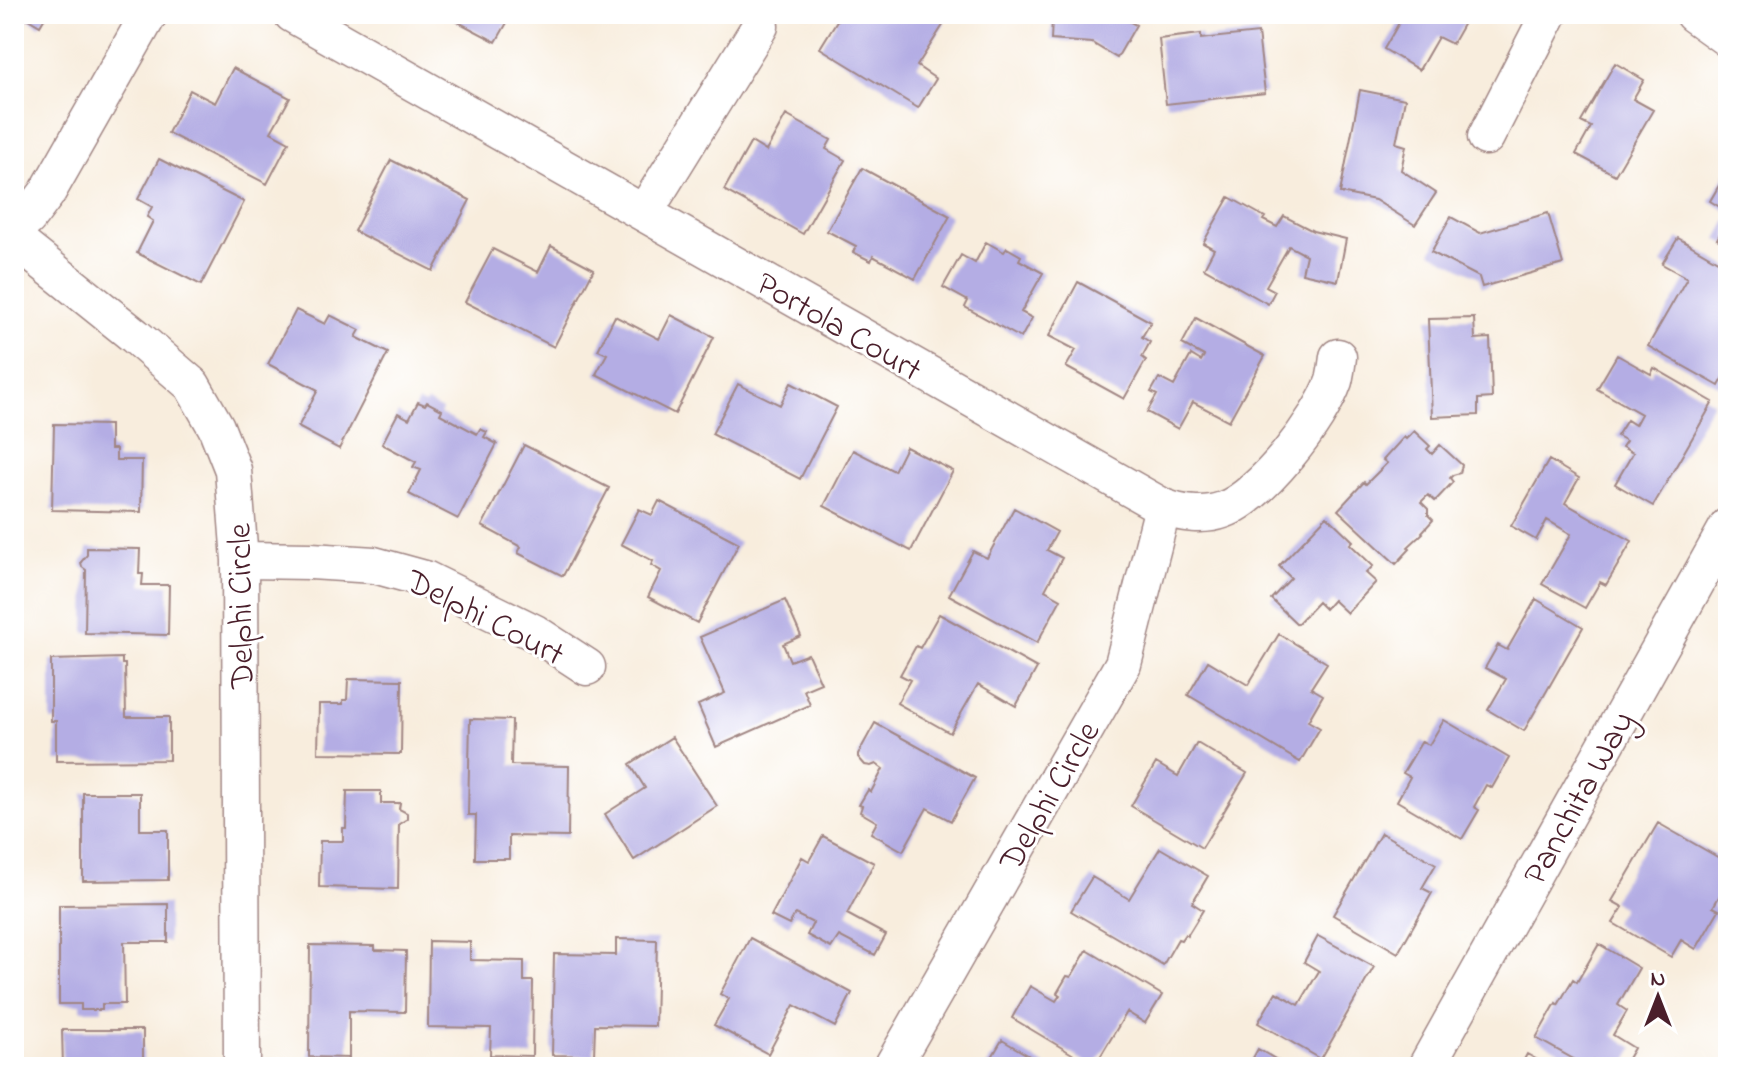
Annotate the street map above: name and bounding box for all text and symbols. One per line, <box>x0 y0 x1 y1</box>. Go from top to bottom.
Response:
street label: Portola Court <box>746 261 930 396</box>
street label: Delphi Circle <box>217 522 269 690</box>
street label: Delphi Court <box>395 558 572 681</box>
street label: Panchita Way <box>1512 703 1649 895</box>
street label: Delphi Circle <box>988 712 1115 882</box>
north arrow <box>1618 957 1698 1037</box>
text: N <box>1651 964 1665 996</box>

